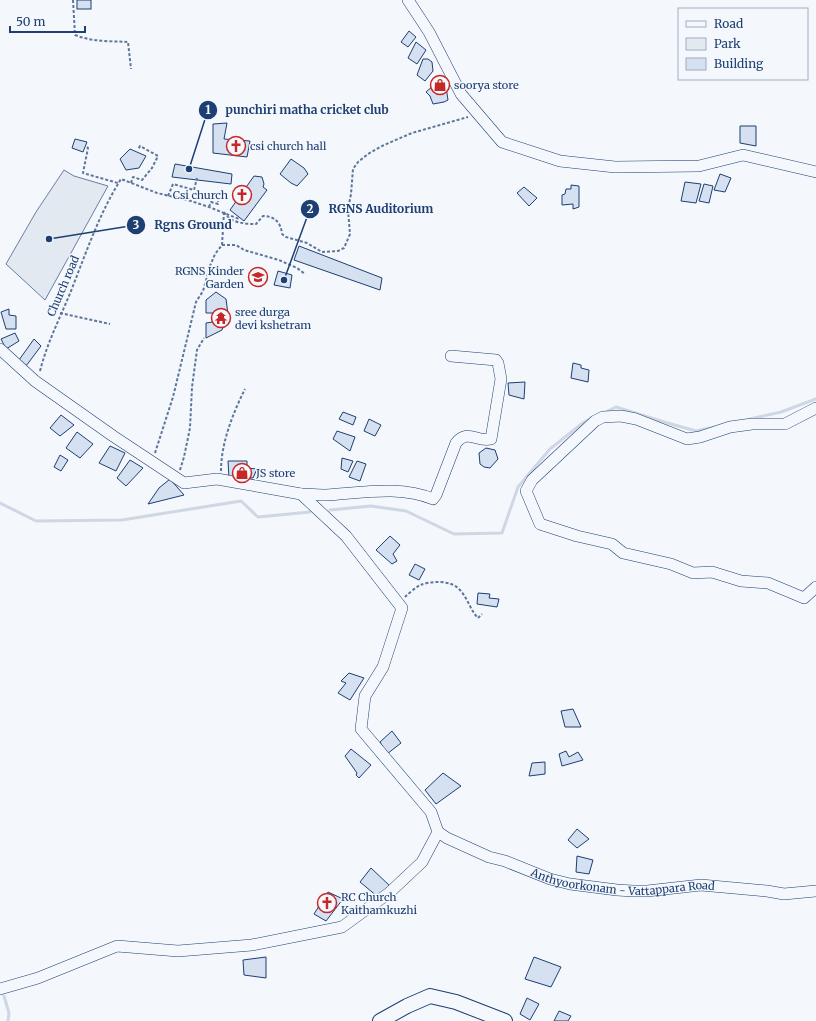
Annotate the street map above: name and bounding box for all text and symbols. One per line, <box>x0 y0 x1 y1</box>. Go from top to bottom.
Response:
scale bar <box>10 8 85 34</box>
legend <box>678 8 808 80</box>
text: 50 m <box>16 14 45 29</box>
text: Road <box>714 16 743 31</box>
text: Park <box>714 36 741 51</box>
text: Building <box>714 56 764 71</box>
shop icon: soorya store <box>429 74 451 96</box>
place label: soorya store <box>454 78 519 92</box>
callout: punchiri matha cricket club <box>198 98 397 122</box>
text: 1 <box>205 102 211 117</box>
text: punchiri matha cricket club <box>225 102 389 117</box>
church icon: csi church hall <box>225 135 247 157</box>
place label: csi church hall <box>250 139 327 153</box>
church icon: Csi church <box>231 184 253 206</box>
place label: Csi church <box>173 188 229 202</box>
callout: RGNS Auditorium <box>300 197 441 221</box>
text: 2 <box>306 201 314 216</box>
text: RGNS Auditorium <box>329 201 433 216</box>
callout: Rgns Ground <box>126 213 240 237</box>
text: 3 <box>133 217 140 232</box>
text: Rgns Ground <box>154 217 232 232</box>
street label: Church road <box>44 253 82 319</box>
place label: RGNS Kinder Garden <box>175 264 245 291</box>
school or university icon: RGNS Kinder Garden <box>247 266 269 288</box>
place label: sree durga devi kshetram <box>235 305 311 332</box>
temple icon: sree durga devi kshetram <box>210 307 232 329</box>
shop icon: JS store <box>231 462 253 484</box>
place label: JS store <box>255 466 295 480</box>
street label: Anthyoorkonam - Vattappara Road <box>528 865 716 898</box>
place label: RC Church Kaithamkuzhi <box>341 890 418 917</box>
church icon: RC Church Kaithamkuzhi <box>316 892 338 914</box>

